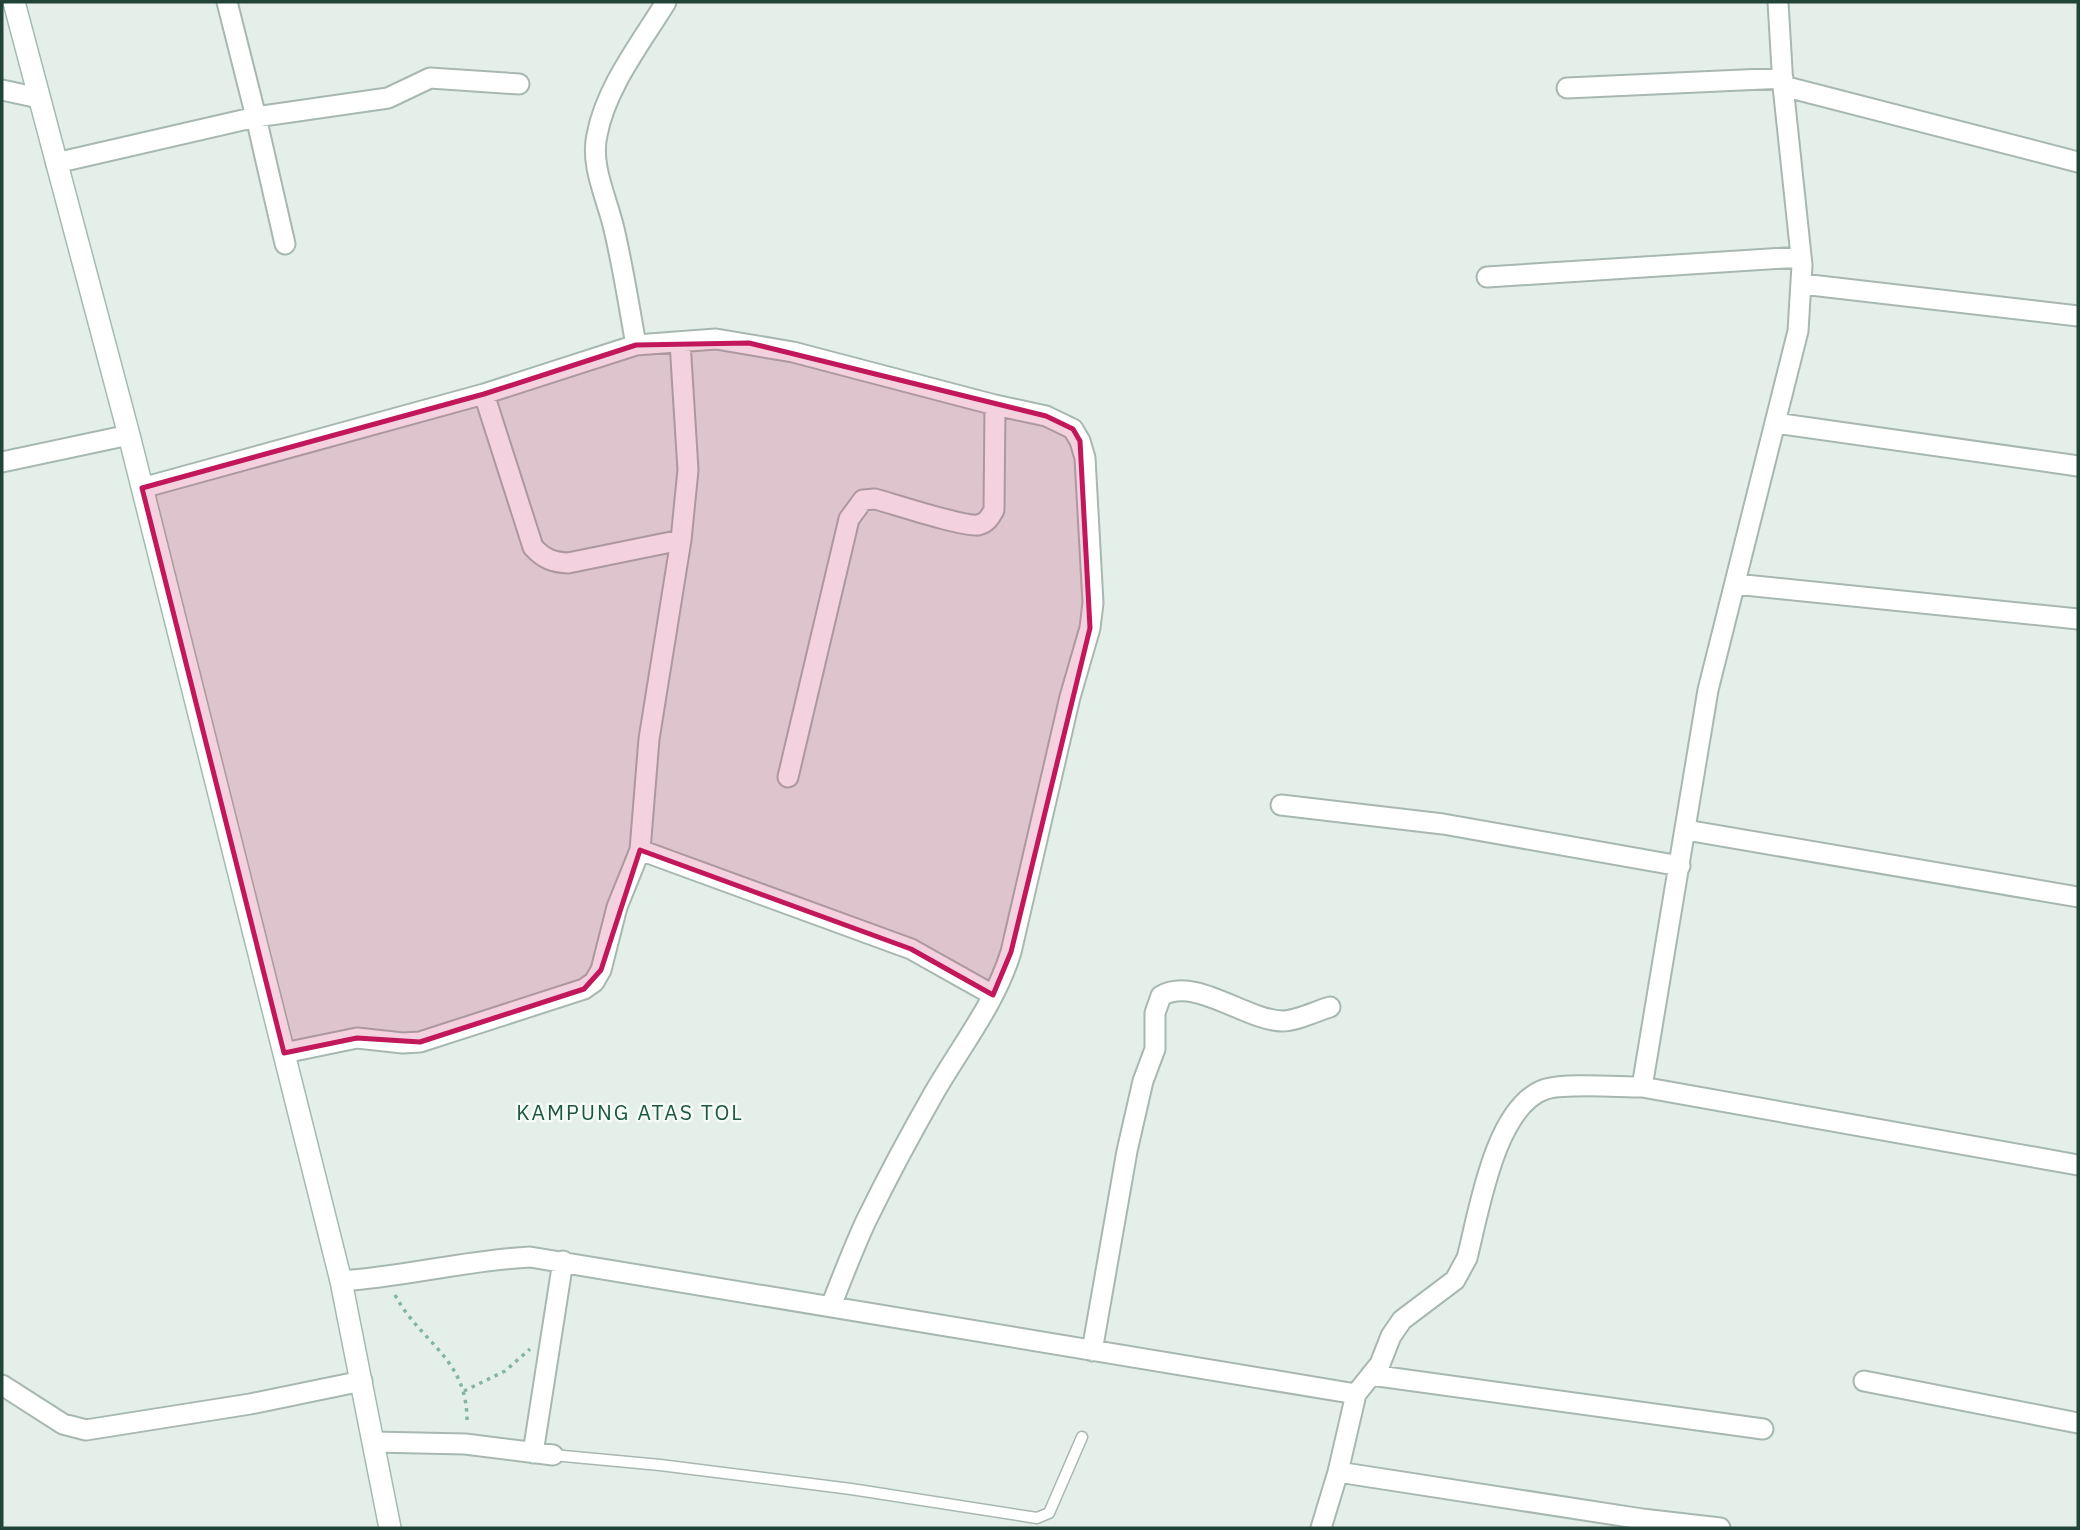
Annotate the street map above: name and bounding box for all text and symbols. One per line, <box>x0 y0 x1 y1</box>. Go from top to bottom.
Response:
district label: KAMPUNG ATAS TOL <box>516 1098 744 1126</box>

